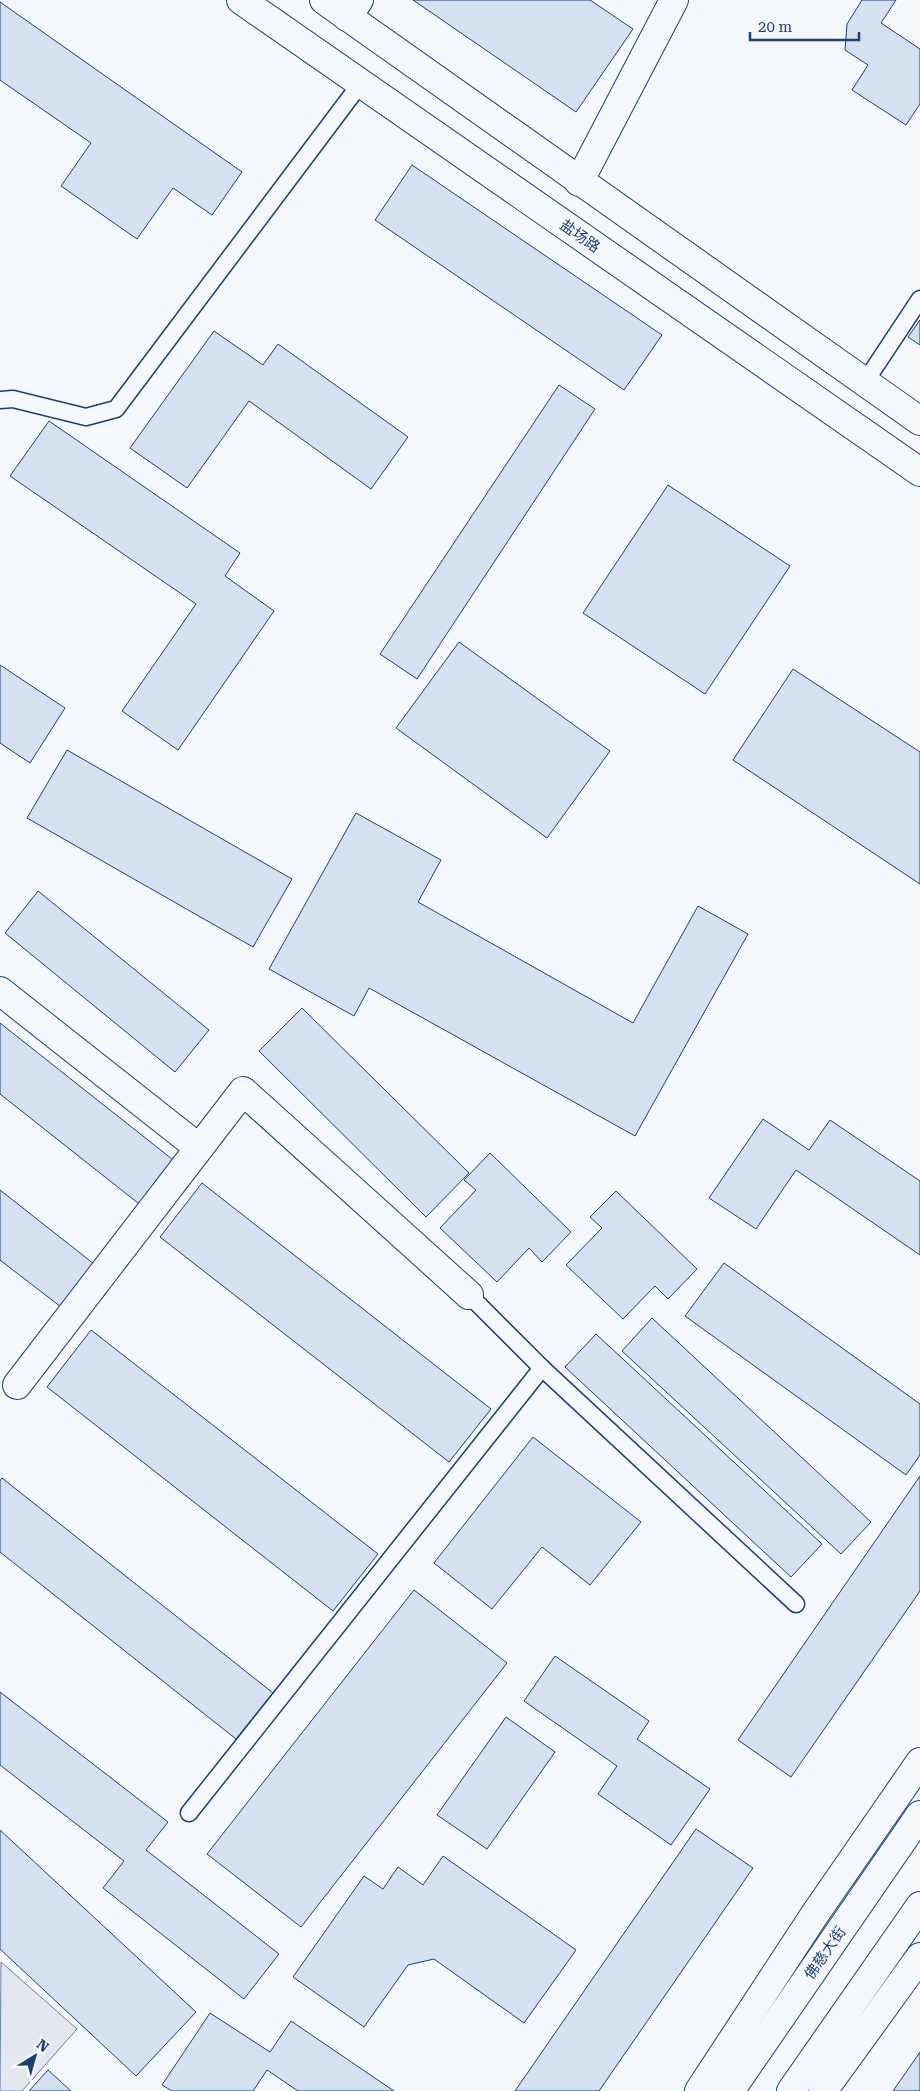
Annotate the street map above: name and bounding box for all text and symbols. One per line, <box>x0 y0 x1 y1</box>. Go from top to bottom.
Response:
scale bar <box>750 10 859 42</box>
text: 20 m <box>758 18 793 36</box>
street label: 盐场路 <box>556 216 604 256</box>
street label: 佛慈大街 <box>800 1923 850 1983</box>
north arrow <box>10 2031 60 2081</box>
text: N <box>34 2036 52 2055</box>

